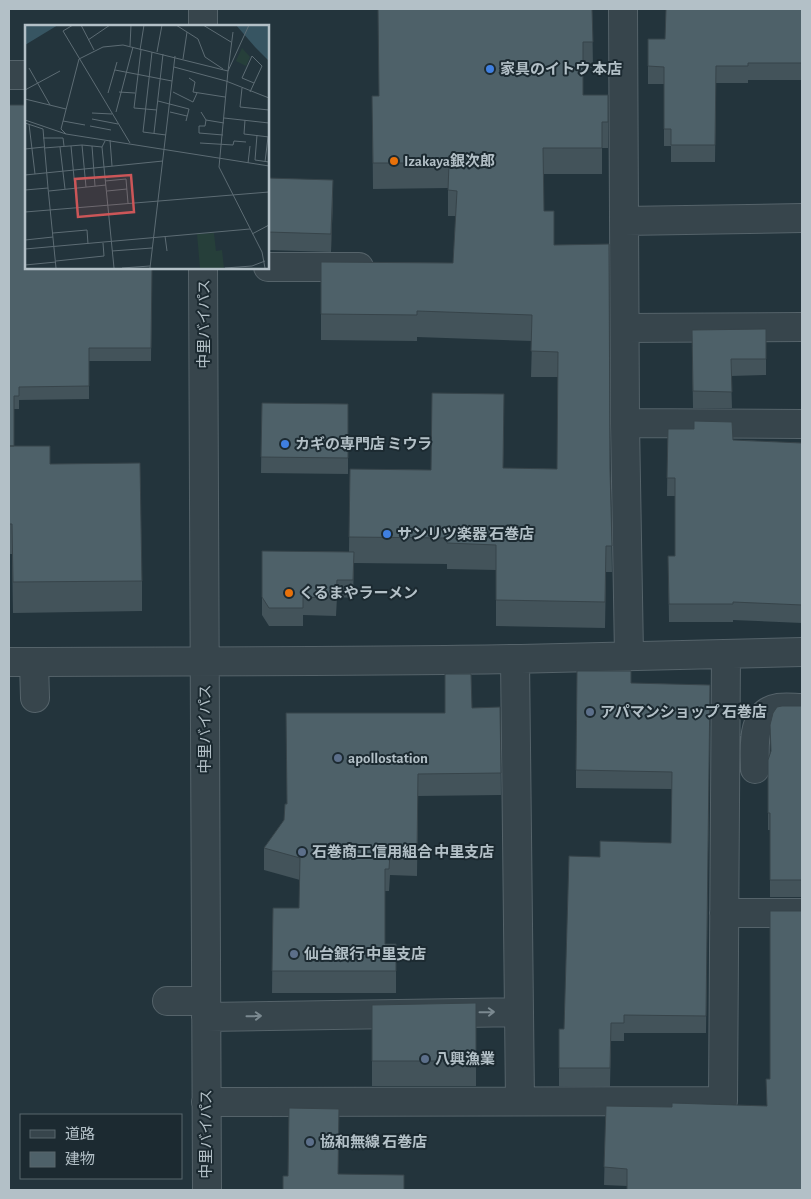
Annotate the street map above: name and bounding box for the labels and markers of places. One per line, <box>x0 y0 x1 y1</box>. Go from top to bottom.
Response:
place label: 家具のイトウ 本店 <box>500 61 622 77</box>
marker: 家具のイトウ 本店 <box>484 63 496 75</box>
place label: Izakaya銀次郎 <box>404 153 495 169</box>
marker: Izakaya銀次郎 <box>388 155 400 167</box>
place label: カギの専門店 ミウラ <box>295 435 432 452</box>
marker: カギの専門店 ミウラ <box>279 438 291 450</box>
place label: サンリツ楽器 石巻店 <box>397 526 534 542</box>
marker: サンリツ楽器 石巻店 <box>381 528 393 540</box>
place label: くるまやラーメン <box>299 585 418 601</box>
marker: くるまやラーメン <box>283 587 295 599</box>
place label: アパマンショップ 石巻店 <box>600 704 767 720</box>
marker: アパマンショップ 石巻店 <box>584 706 596 718</box>
place label: apollostation <box>348 751 428 766</box>
marker: apollostation <box>332 752 344 764</box>
place label: 石巻商工信用組合 中里支店 <box>312 844 494 860</box>
marker: 石巻商工信用組合 中里支店 <box>296 846 308 858</box>
place label: 仙台銀行 中里支店 <box>304 946 426 962</box>
marker: 仙台銀行 中里支店 <box>288 948 300 960</box>
place label: 八興漁業 <box>435 1051 495 1067</box>
marker: 八興漁業 <box>419 1053 431 1065</box>
place label: 協和無線 石巻店 <box>320 1134 427 1150</box>
marker: 協和無線 石巻店 <box>304 1136 316 1148</box>

